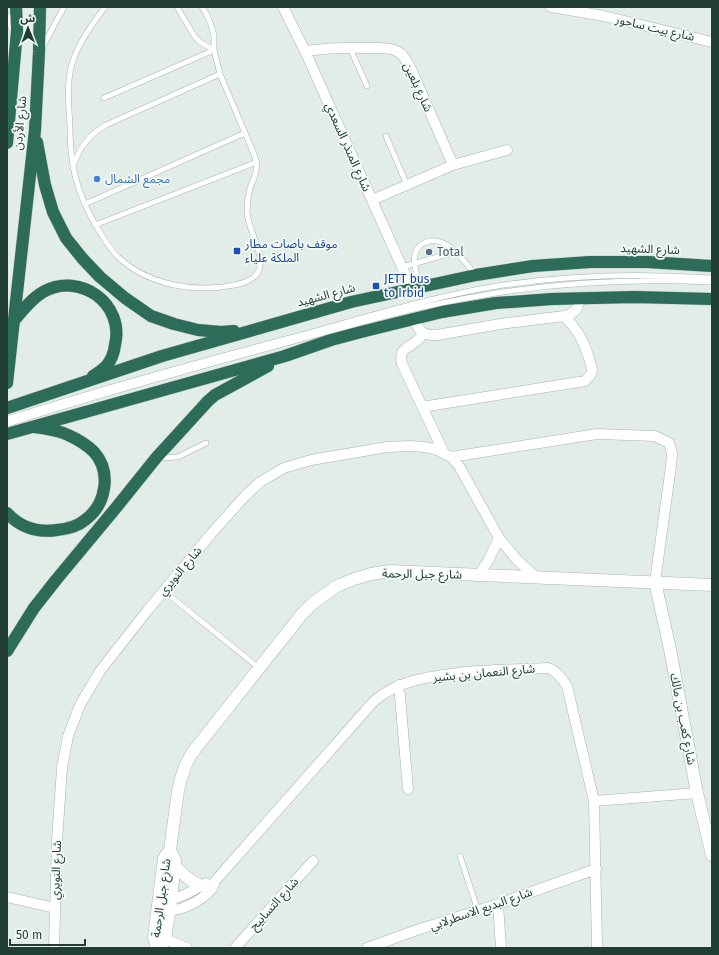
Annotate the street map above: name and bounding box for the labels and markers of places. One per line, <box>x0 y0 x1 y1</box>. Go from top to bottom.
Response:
place label: مجمع الشمال <box>105 172 170 188</box>
marker: مجمع الشمال <box>92 174 102 184</box>
place label: موقف باصات مطار الملكة علياء <box>244 237 338 265</box>
place label: Total <box>437 245 464 259</box>
marker: موقف باصات مطار الملكة علياء <box>232 246 242 256</box>
marker: Total <box>424 247 434 257</box>
place label: JETT bus to Irbid <box>384 272 430 300</box>
marker: JETT bus to Irbid <box>371 281 381 291</box>

